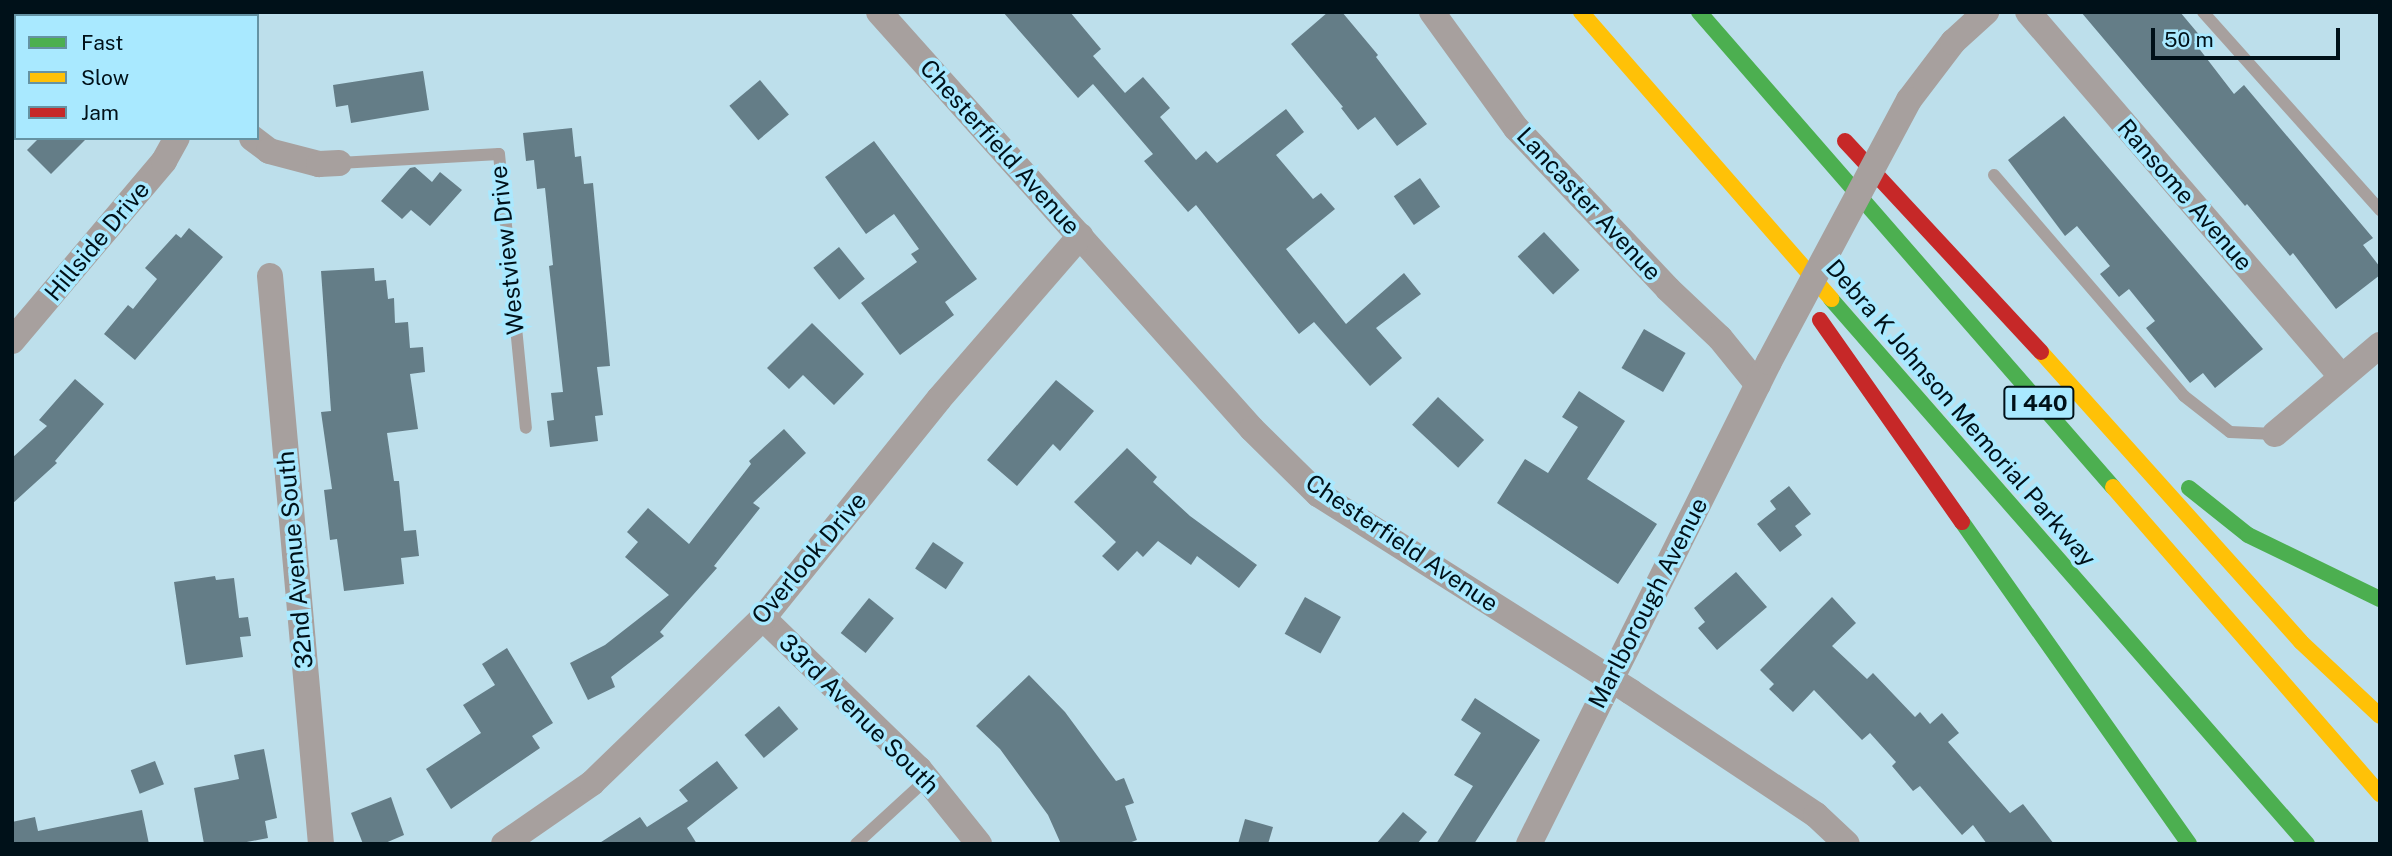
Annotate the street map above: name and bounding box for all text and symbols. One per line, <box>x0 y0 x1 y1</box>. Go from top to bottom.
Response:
legend <box>14 14 259 140</box>
scale bar <box>2154 14 2343 58</box>
text: 50 m <box>2164 27 2214 52</box>
text: Fast <box>81 30 123 55</box>
street label: Chesterfield Avenue <box>914 54 1086 240</box>
text: Slow <box>81 65 129 90</box>
text: Jam <box>81 100 119 125</box>
street label: Ransome Avenue <box>2111 113 2259 277</box>
street label: Lancaster Avenue <box>1511 122 1667 286</box>
street label: Westview Drive <box>484 164 530 336</box>
street label: Hillside Drive <box>39 175 155 307</box>
street label: Debra K Johnson Memorial Parkway <box>1820 254 2102 572</box>
road number: I 440 <box>2002 384 2076 422</box>
street label: 32nd Avenue South <box>271 450 319 670</box>
street label: Chesterfield Avenue <box>1300 468 1504 618</box>
street label: Overlook Drive <box>746 486 872 630</box>
street label: Marlborough Avenue <box>1582 493 1714 713</box>
street label: 33rd Avenue South <box>773 628 945 800</box>

